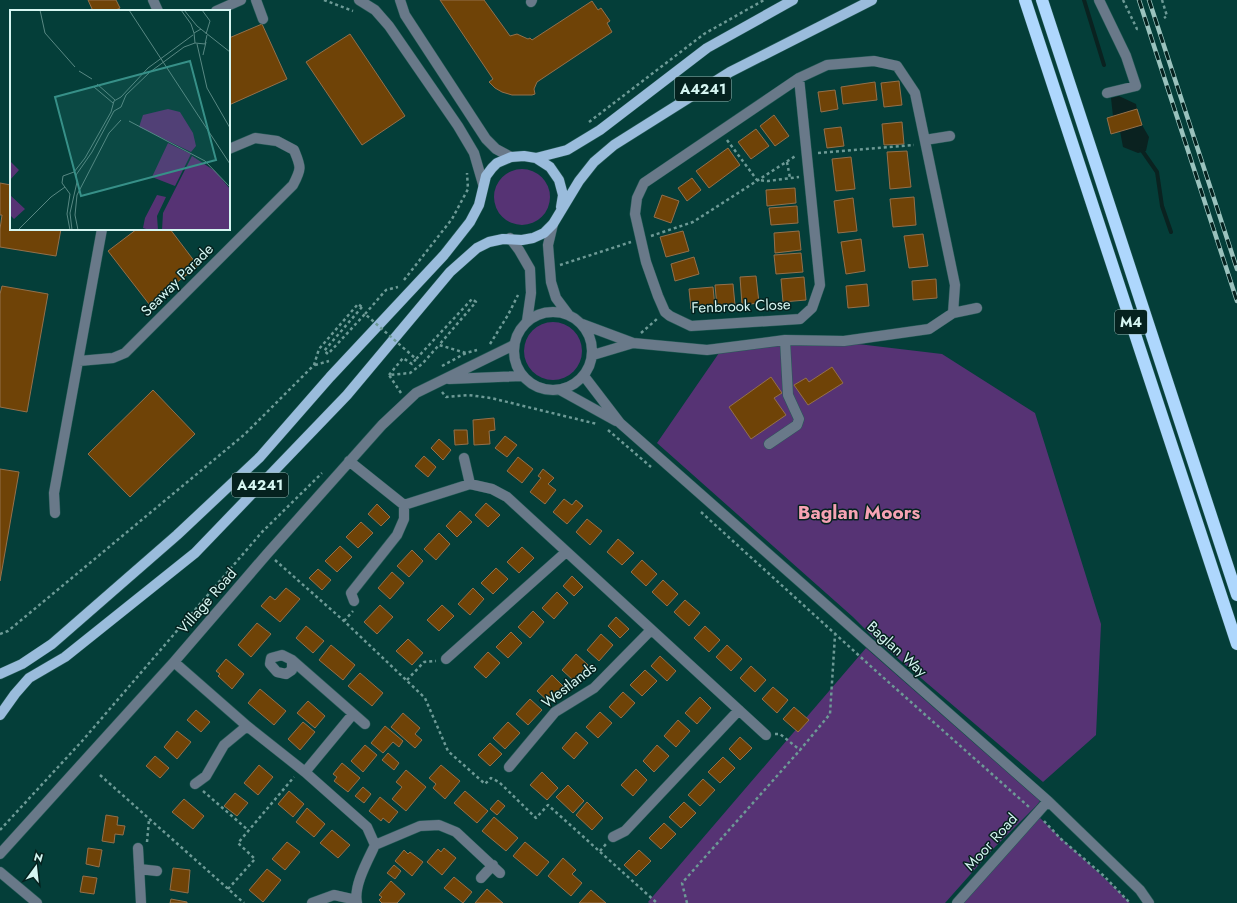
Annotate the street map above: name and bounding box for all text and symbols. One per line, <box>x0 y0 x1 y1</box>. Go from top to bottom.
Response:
inset map <box>10 10 230 230</box>
road number: A4241 <box>675 77 731 101</box>
street label: Seaway Parade <box>136 238 219 321</box>
street label: Fenbrook Close <box>691 293 791 319</box>
road number: M4 <box>1115 310 1147 334</box>
road number: A4241 <box>232 473 288 497</box>
district label: Baglan Moors <box>798 499 920 526</box>
street label: Village Road <box>172 563 242 639</box>
street label: Baglan Way <box>862 616 932 682</box>
street label: Westlands <box>537 657 601 713</box>
street label: Moor Road <box>959 808 1023 876</box>
north arrow <box>16 847 56 887</box>
text: N <box>32 848 45 866</box>

